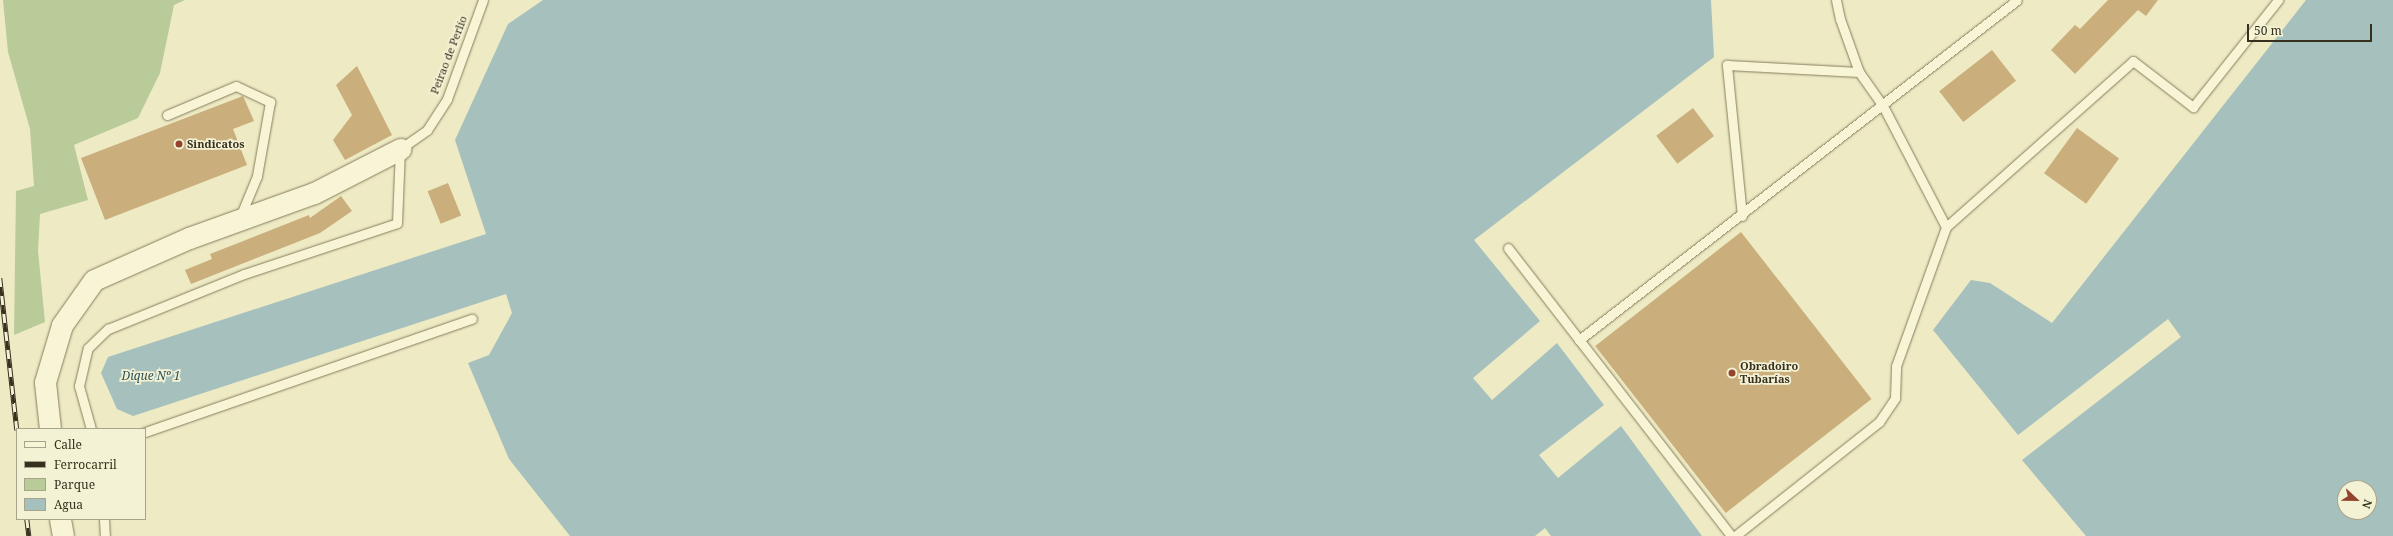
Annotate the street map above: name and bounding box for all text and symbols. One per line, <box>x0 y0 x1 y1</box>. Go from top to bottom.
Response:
street label: Peirao de Perlío <box>428 14 470 96</box>
scale bar <box>2249 16 2374 42</box>
text: 50 m <box>2254 22 2282 39</box>
place label: Sindicatos <box>187 137 244 151</box>
marker: Sindicatos <box>174 139 184 149</box>
place label: Obradoiro Tubarías <box>1740 360 1798 386</box>
marker: Obradoiro Tubarías <box>1727 368 1737 378</box>
water label: Dique Nº 1 <box>121 369 181 383</box>
legend <box>16 428 146 520</box>
text: Calle <box>54 436 82 453</box>
text: Ferrocarril <box>54 456 117 473</box>
text: Parque <box>54 476 95 493</box>
north arrow <box>2337 480 2377 520</box>
text: Agua <box>54 496 83 513</box>
text: N <box>2359 497 2376 511</box>

